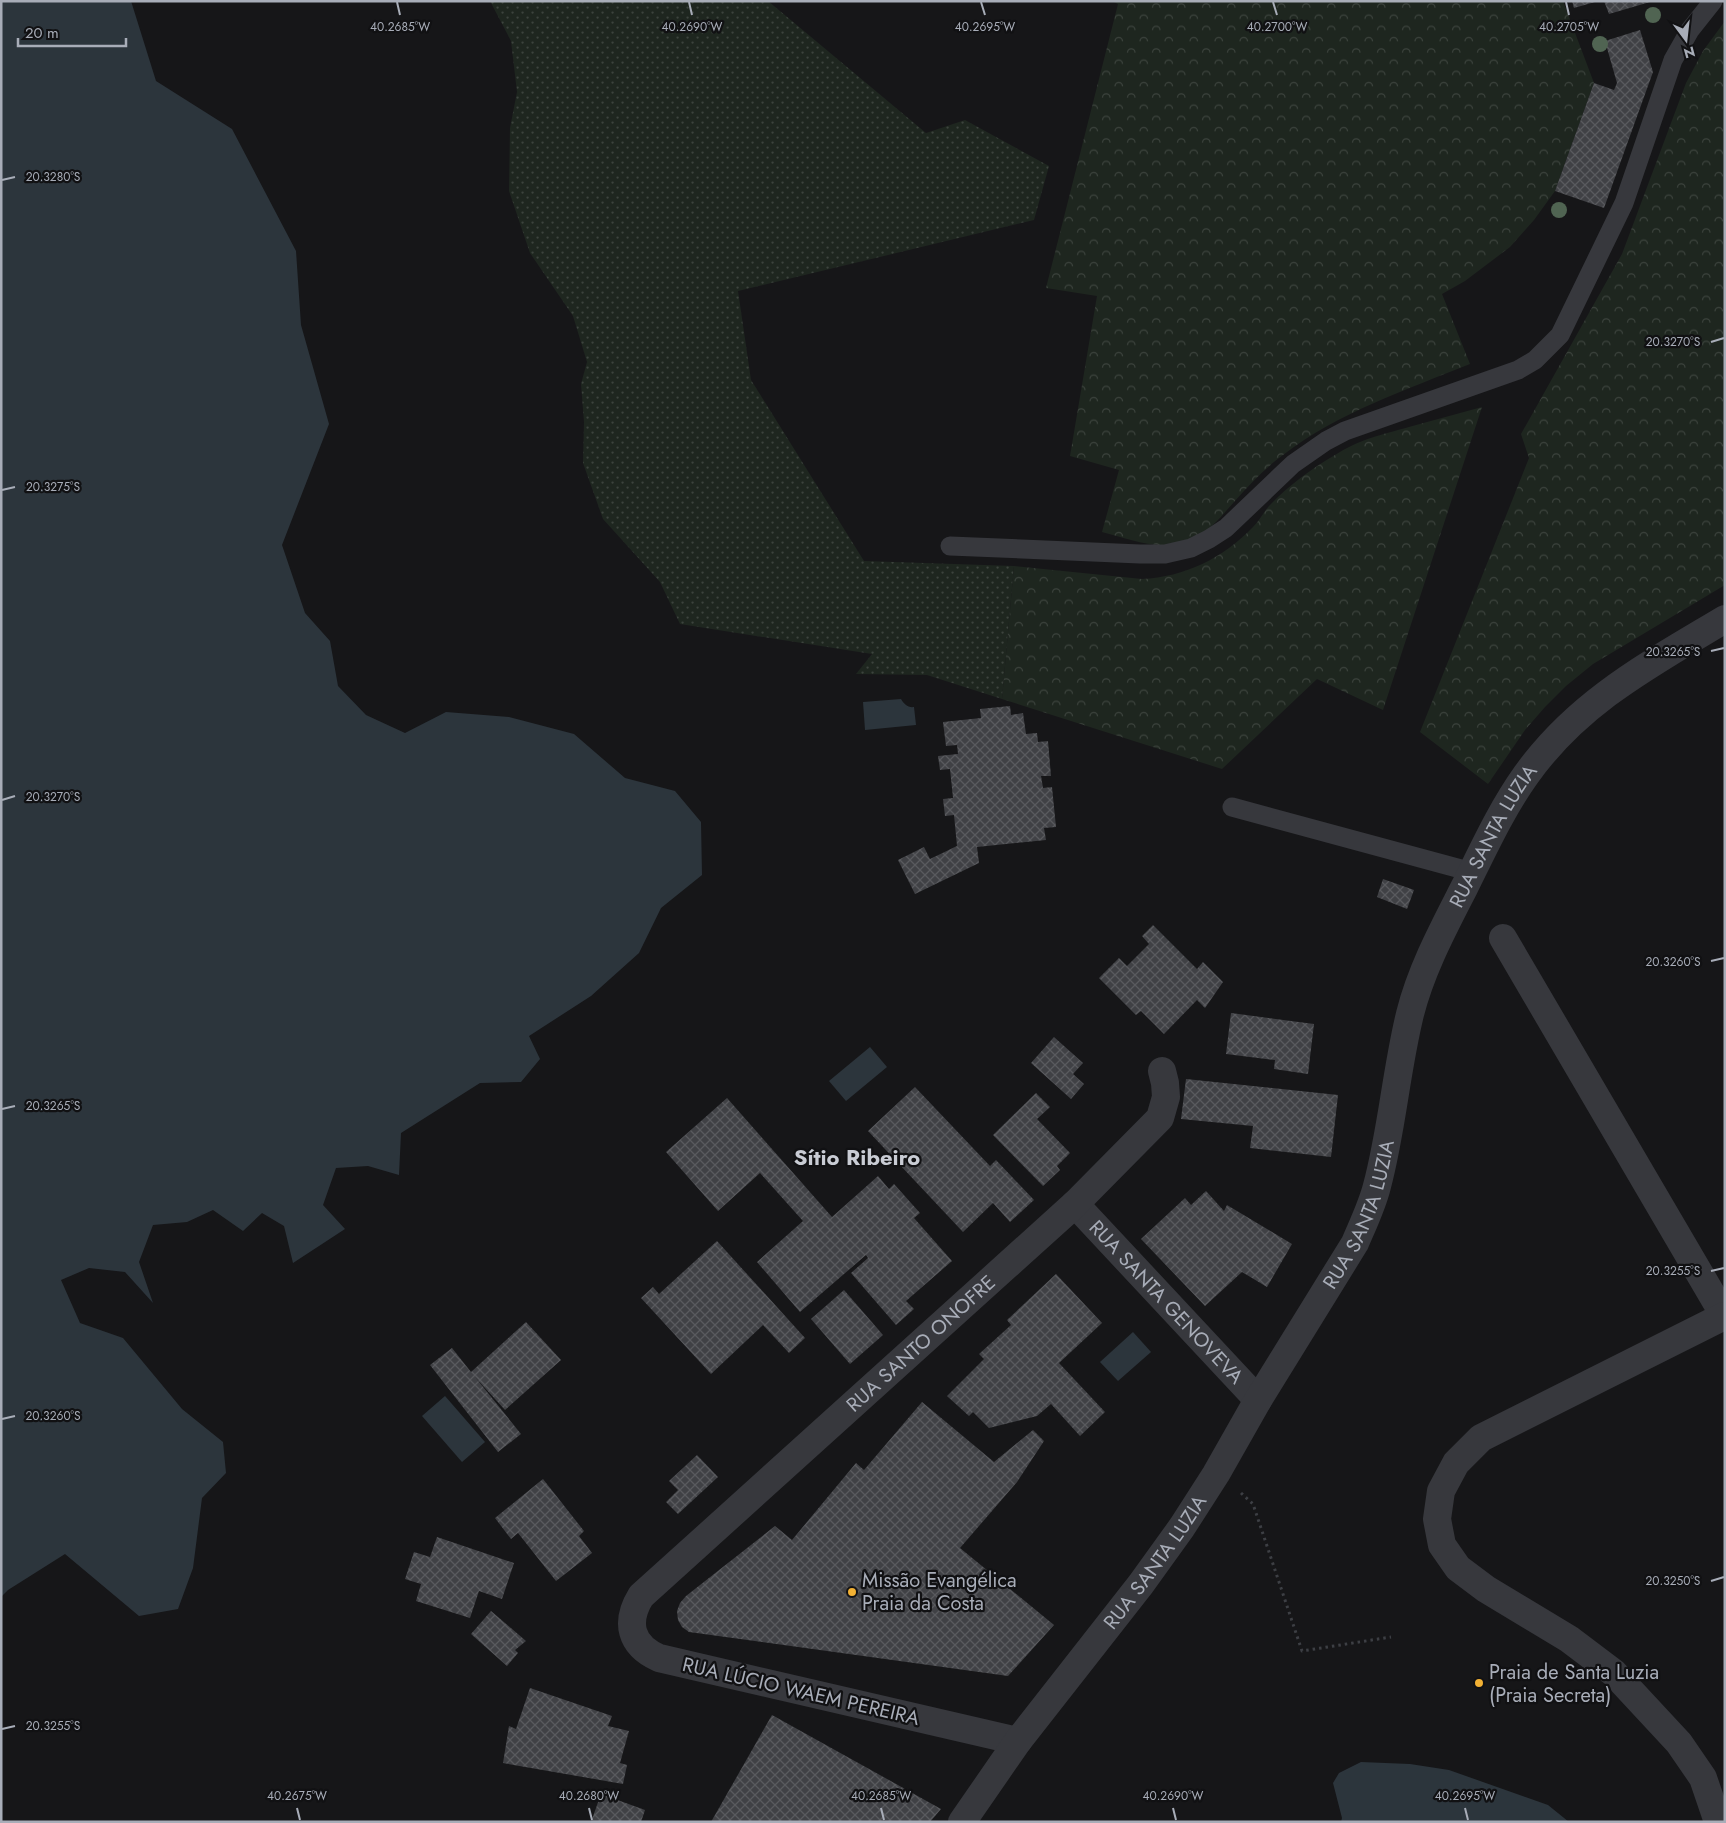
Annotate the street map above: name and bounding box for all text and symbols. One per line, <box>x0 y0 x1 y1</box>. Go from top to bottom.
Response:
scale bar <box>18 15 125 47</box>
north arrow <box>1661 15 1711 65</box>
text: 40.2685°W <box>370 18 430 36</box>
text: 40.2690°W <box>662 18 723 36</box>
text: 40.2695°W <box>955 18 1015 36</box>
text: 40.2700°W <box>1247 18 1307 36</box>
text: 40.2705°W <box>1539 18 1599 36</box>
text: 20 m <box>25 22 59 44</box>
text: N <box>1681 41 1697 64</box>
text: 20.3280°S <box>26 168 81 186</box>
text: 20.3270°S <box>1646 333 1701 351</box>
text: 20.3275°S <box>26 478 80 496</box>
text: 20.3265°S <box>1646 643 1701 661</box>
street label: RUA SANTA LUZIA <box>1442 758 1545 913</box>
text: 20.3270°S <box>26 788 81 806</box>
text: 20.3260°S <box>1645 953 1701 971</box>
text: 20.3265°S <box>26 1097 81 1115</box>
street label: RUA SANTA LUZIA <box>1316 1137 1402 1295</box>
district label: Sítio Ribeiro <box>794 1141 920 1173</box>
street label: RUA SANTA GENOVEVA <box>1082 1214 1251 1391</box>
text: 20.3255°S <box>1646 1262 1701 1280</box>
street label: RUA SANTO ONOFRE <box>840 1269 1002 1419</box>
text: 20.3260°S <box>25 1407 81 1425</box>
street label: RUA SANTA LUZIA <box>1097 1489 1214 1636</box>
place label: Missão Evangélica Praia da Costa <box>862 1566 1017 1618</box>
text: 20.3250°S <box>1646 1572 1701 1590</box>
marker: Missão Evangélica Praia da Costa <box>846 1586 858 1598</box>
street label: RUA LÚCIO WAEM PEREIRA <box>679 1650 923 1733</box>
place label: Praia de Santa Luzia (Praia Secreta) <box>1489 1658 1659 1710</box>
marker: Praia de Santa Luzia (Praia Secreta) <box>1473 1677 1485 1689</box>
text: 20.3255°S <box>26 1717 81 1735</box>
text: 40.2675°W <box>267 1787 327 1805</box>
text: 40.2680°W <box>559 1787 619 1805</box>
text: 40.2685°W <box>851 1787 911 1805</box>
text: 40.2690°W <box>1143 1787 1204 1805</box>
text: 40.2695°W <box>1435 1787 1495 1805</box>

